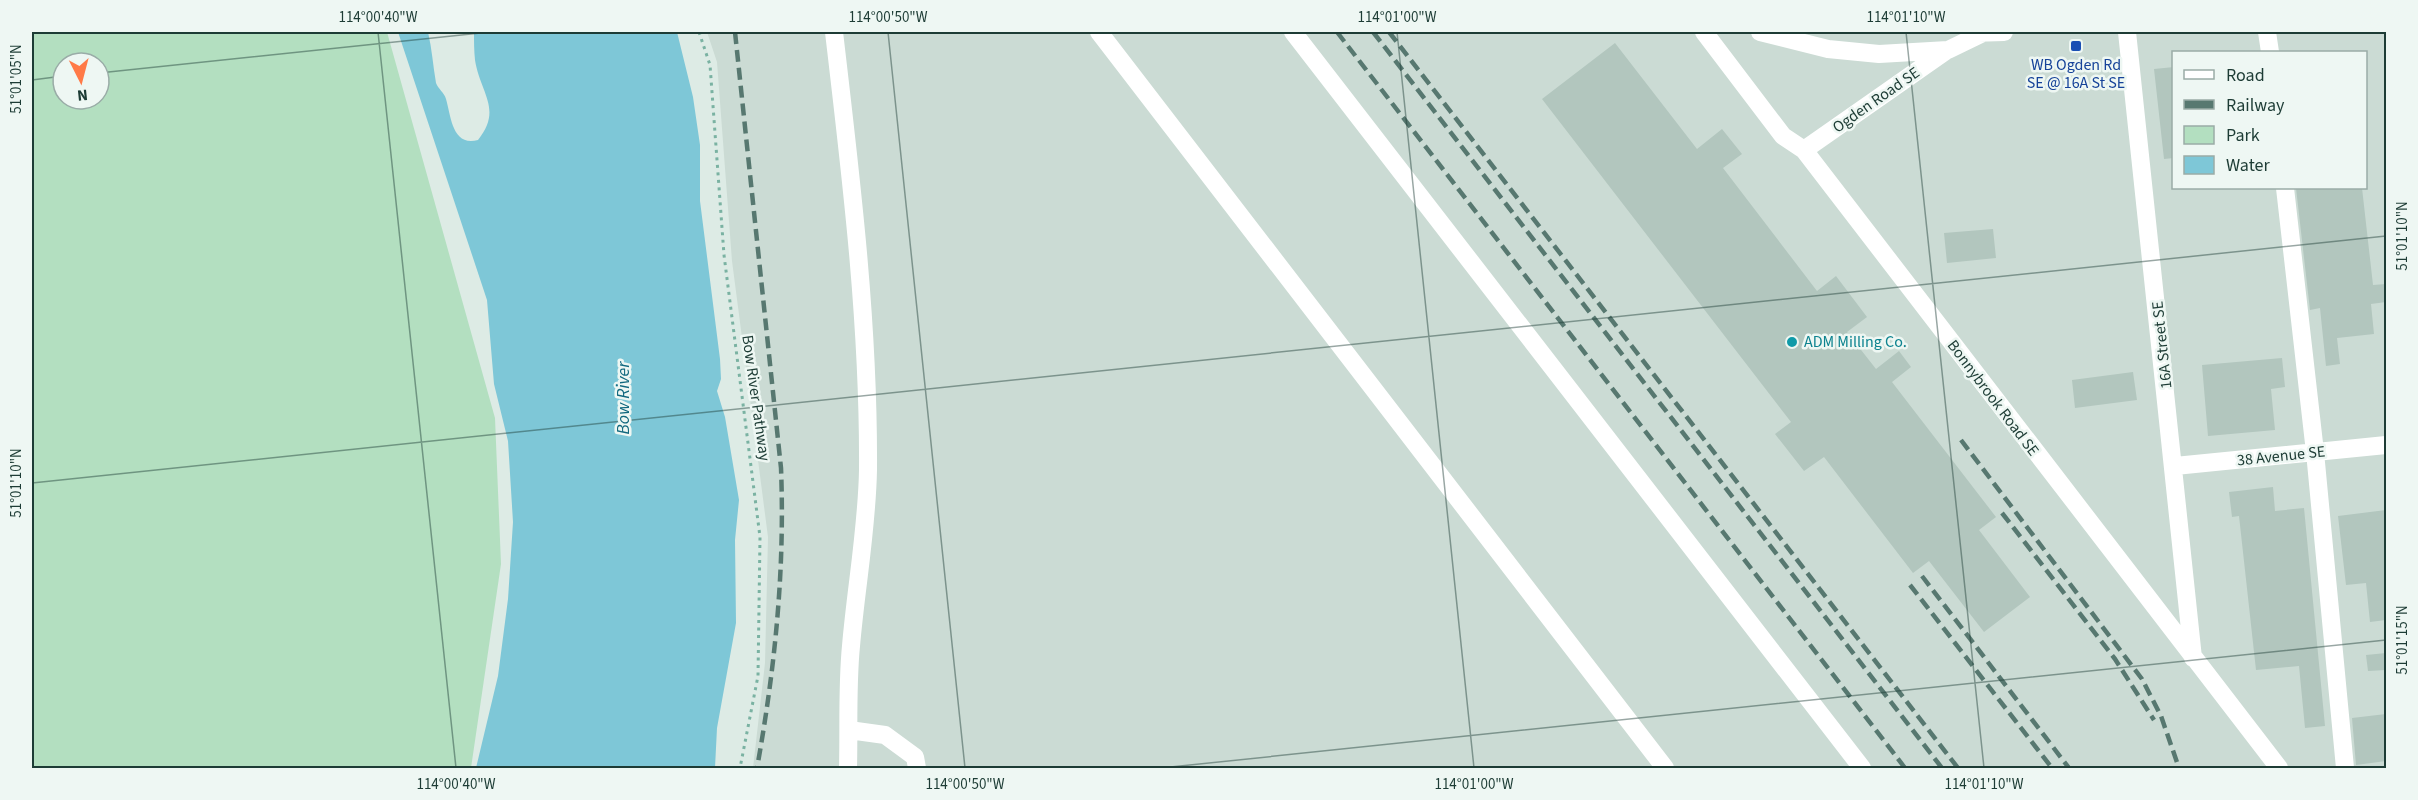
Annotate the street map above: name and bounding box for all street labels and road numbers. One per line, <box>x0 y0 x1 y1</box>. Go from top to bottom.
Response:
street label: Ogden Road SE <box>1828 62 1924 138</box>
street label: 16A Street SE <box>2146 300 2178 390</box>
street label: Bow River Pathway <box>736 334 776 463</box>
street label: Bonnybrook Road SE <box>1942 335 2044 461</box>
street label: 38 Avenue SE <box>2236 440 2326 472</box>

